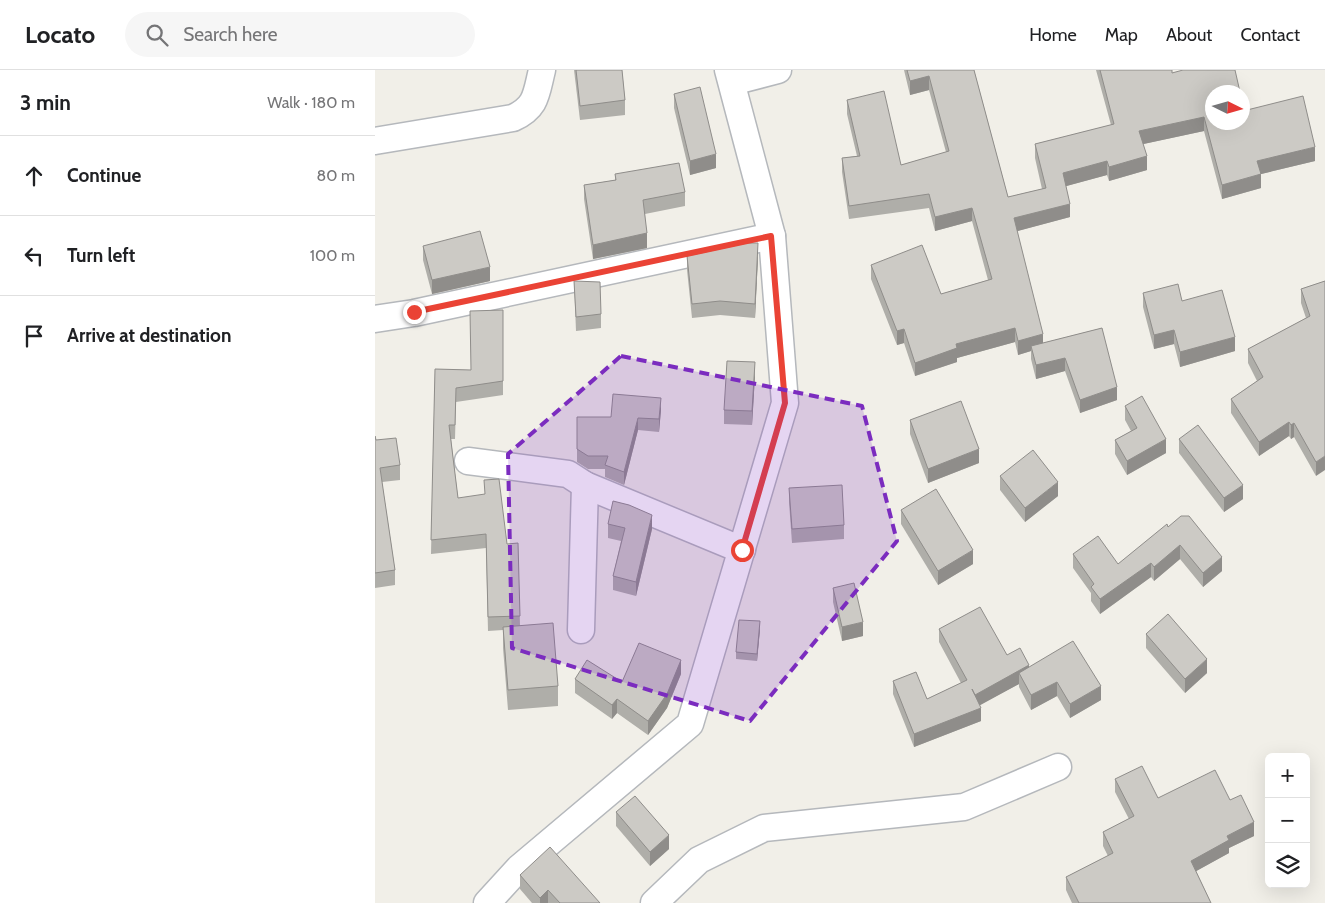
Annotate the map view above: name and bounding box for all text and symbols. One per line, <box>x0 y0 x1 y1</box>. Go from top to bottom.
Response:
search box <box>125 12 475 57</box>
text: Locato <box>25 20 95 49</box>
icon: search <box>143 21 171 49</box>
text: Search here <box>183 23 278 46</box>
text: Home <box>1029 24 1077 46</box>
text: Map <box>1105 24 1138 46</box>
text: About <box>1166 24 1212 46</box>
text: Contact <box>1240 24 1300 46</box>
north arrow <box>1205 85 1250 130</box>
text: 3 min <box>20 90 71 115</box>
text: Walk · 180 m <box>267 93 355 112</box>
icon: ahead <box>20 162 48 190</box>
text: Continue <box>67 164 141 187</box>
text: 80 m <box>317 166 355 185</box>
icon: left <box>20 242 48 270</box>
text: Turn left <box>67 244 135 267</box>
text: 100 m <box>310 246 355 265</box>
route end <box>403 301 426 324</box>
icon: arrive <box>20 322 48 350</box>
text: Arrive at destination <box>67 324 231 347</box>
route start <box>731 539 754 562</box>
map controls <box>1265 753 1310 888</box>
button: + <box>1265 753 1310 798</box>
button: − <box>1265 798 1310 843</box>
button: layers <box>1265 843 1310 888</box>

